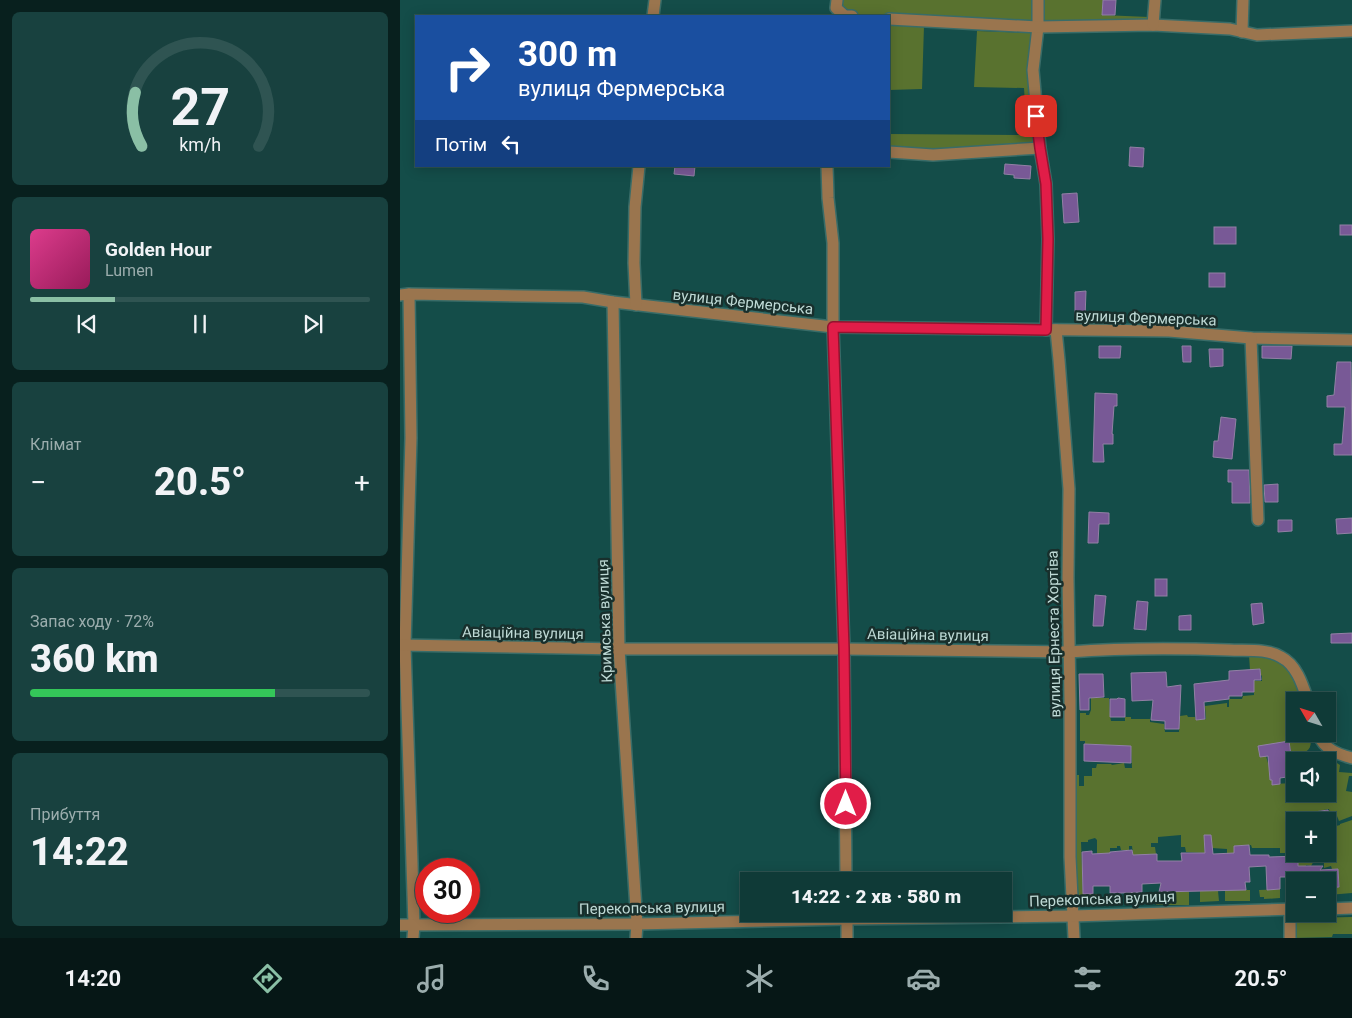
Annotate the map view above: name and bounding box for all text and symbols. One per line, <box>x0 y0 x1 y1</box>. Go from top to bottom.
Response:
text: 300 m <box>518 34 617 75</box>
icon: right <box>435 35 500 100</box>
text: вулиця Фермерська <box>518 76 725 101</box>
text: 27 <box>170 77 230 138</box>
pin <box>1015 95 1057 137</box>
icon: arrive <box>1022 102 1050 130</box>
icon: left <box>497 130 525 158</box>
text: Потім <box>435 133 487 156</box>
text: km/h <box>179 134 221 155</box>
text: Golden Hour <box>105 238 212 261</box>
text: Lumen <box>105 261 153 280</box>
street label: вулиця Фермерська <box>672 286 814 318</box>
street label: вулиця Фермерська <box>1075 307 1217 329</box>
icon: previous <box>73 310 101 338</box>
icon: pause <box>186 310 214 338</box>
icon: next <box>299 310 327 338</box>
text: Клімат <box>30 435 82 454</box>
text: 20.5° <box>154 460 246 504</box>
text: − <box>30 466 46 499</box>
text: + <box>354 466 370 499</box>
street label: вулиця Ернеста Хортіва <box>1044 550 1064 718</box>
street label: Кримська вулиця <box>594 559 616 683</box>
text: Запас ходу · 72% <box>30 612 154 631</box>
street label: Авіаційна вулиця <box>462 623 584 643</box>
street label: Авіаційна вулиця <box>867 625 989 645</box>
text: 360 km <box>30 637 159 681</box>
north arrow <box>1286 692 1336 742</box>
map controls <box>1286 692 1336 922</box>
button: sound <box>1286 752 1336 802</box>
position arrow <box>819 777 871 829</box>
text: Прибуття <box>30 805 100 824</box>
button: + <box>1286 812 1336 862</box>
text: 14:22 <box>30 830 129 874</box>
speed limit sign: 30 <box>415 858 480 923</box>
button: − <box>1286 872 1336 922</box>
text: 14:22 · 2 хв · 580 m <box>791 885 961 908</box>
street label: Перекопська вулиця <box>1029 887 1175 911</box>
street label: Перекопська вулиця <box>579 898 725 918</box>
icon: directions <box>250 961 285 996</box>
icon: music <box>414 961 449 996</box>
icon: phone <box>578 961 613 996</box>
icon: climate <box>742 961 777 996</box>
icon: car <box>906 961 941 996</box>
icon: filters <box>1070 961 1105 996</box>
text: 14:20 <box>65 966 121 991</box>
text: 20.5° <box>1235 966 1287 991</box>

